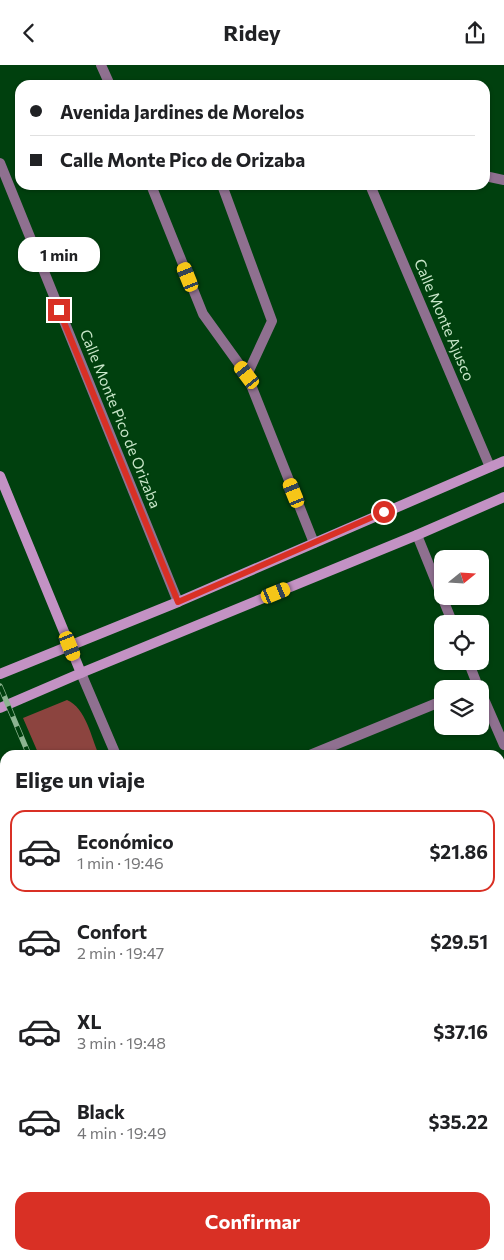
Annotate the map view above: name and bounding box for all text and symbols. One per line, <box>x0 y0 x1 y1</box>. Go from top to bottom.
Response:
icon: back <box>15 19 43 47</box>
text: Ridey <box>223 19 281 46</box>
icon: share <box>461 19 489 47</box>
text: Avenida Jardines de Morelos <box>60 100 304 123</box>
text: Calle Monte Pico de Orizaba <box>60 148 305 171</box>
callout: 1 min <box>18 237 100 273</box>
text: 1 min <box>40 245 78 264</box>
street label: Calle Monte Ajusco <box>411 256 479 383</box>
car <box>175 260 200 294</box>
route end <box>48 299 70 321</box>
street label: Calle Monte Pico de Orizaba <box>77 327 165 511</box>
car <box>231 359 262 391</box>
car <box>281 476 306 510</box>
route start <box>373 501 395 523</box>
north arrow <box>434 550 489 605</box>
map controls <box>434 550 489 735</box>
car <box>259 580 292 606</box>
button: locate <box>434 615 489 670</box>
car <box>57 629 82 663</box>
button: layers <box>434 680 489 735</box>
text: Elige un viaje <box>15 766 145 793</box>
icon: car <box>17 829 62 874</box>
text: Económico <box>77 830 174 853</box>
text: $21.86 <box>429 840 488 863</box>
text: 1 min · 19:46 <box>77 853 164 872</box>
icon: car <box>17 919 62 964</box>
text: Confort <box>77 920 147 943</box>
text: $29.51 <box>430 930 488 953</box>
text: 2 min · 19:47 <box>77 943 164 962</box>
icon: car <box>17 1009 62 1054</box>
text: XL <box>77 1010 102 1033</box>
text: $37.16 <box>433 1020 488 1043</box>
text: 3 min · 19:48 <box>77 1033 166 1052</box>
icon: car <box>17 1099 62 1144</box>
text: Black <box>77 1100 125 1123</box>
text: $35.22 <box>429 1110 488 1133</box>
text: 4 min · 19:49 <box>77 1123 166 1142</box>
button: Confirmar <box>15 1192 490 1250</box>

